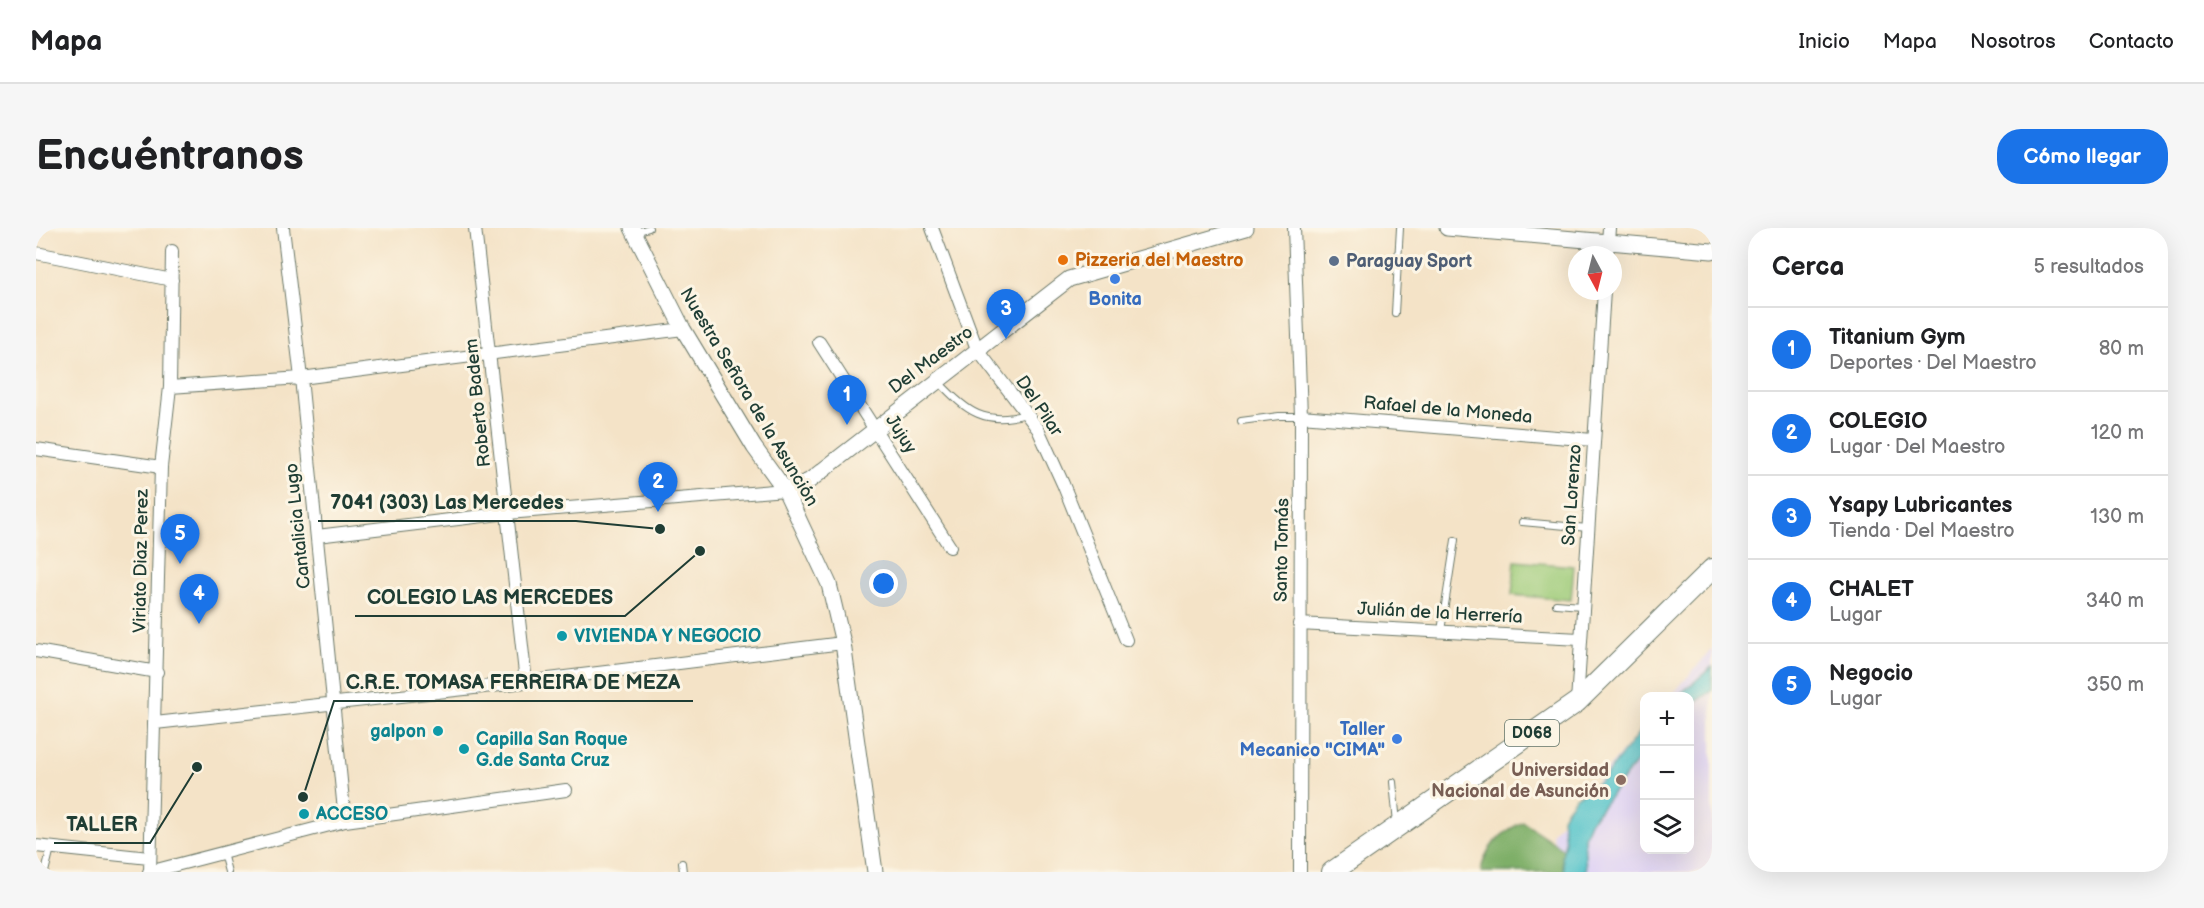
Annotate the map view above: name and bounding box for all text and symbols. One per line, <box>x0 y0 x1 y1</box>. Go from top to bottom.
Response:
text: Mapa <box>30 25 102 58</box>
text: Inicio <box>1799 29 1850 54</box>
text: Mapa <box>1883 29 1937 54</box>
text: Nosotros <box>1970 29 2056 54</box>
text: Contacto <box>2089 29 2174 54</box>
button: Cómo llegar <box>1997 129 2168 184</box>
text: Encuéntranos <box>36 131 304 182</box>
north arrow <box>1568 246 1622 300</box>
place label: Pizzeria del Maestro <box>1075 250 1243 271</box>
place label: Paraguay Sport <box>1346 251 1472 272</box>
text: Cerca <box>1772 252 1844 283</box>
marker: Pizzeria del Maestro <box>1056 253 1070 267</box>
marker: Paraguay Sport <box>1327 254 1341 268</box>
text: 5 resultados <box>2033 255 2144 279</box>
marker: Bonita <box>1108 272 1122 286</box>
street label: Nuestra Señora de la Asunción <box>675 284 823 510</box>
place label: Bonita <box>1088 289 1142 310</box>
pin: 3 <box>986 290 1026 339</box>
street label: Del Maestro <box>885 322 977 398</box>
text: Titanium Gym <box>1829 324 1966 351</box>
text: 1 <box>1787 337 1796 361</box>
text: 80 m <box>2099 337 2144 361</box>
street label: Roberto Badem <box>461 338 495 468</box>
text: Deportes · Del Maestro <box>1829 351 2037 375</box>
street label: Del Pilar <box>1011 372 1067 441</box>
pin: 1 <box>828 376 866 425</box>
street label: Rafael de la Moneda <box>1363 392 1533 428</box>
text: COLEGIO <box>1829 408 1927 435</box>
street label: Jujuy <box>881 411 921 458</box>
text: 2 <box>1786 421 1797 445</box>
text: 120 m <box>2091 421 2144 445</box>
text: Lugar · Del Maestro <box>1829 435 2005 459</box>
street label: San Lorenzo <box>1558 444 1586 546</box>
street label: Cantalicia Lugo <box>281 462 315 590</box>
pin: 2 <box>638 462 678 512</box>
callout: 7041 (303) Las Mercedes <box>318 483 576 521</box>
street label: Viriato Diaz Perez <box>129 488 153 633</box>
text: 7041 (303) Las Mercedes <box>330 491 564 515</box>
text: Ysapy Lubricantes <box>1829 492 2012 519</box>
street label: Santo Tomás <box>1271 498 1293 602</box>
text: 3 <box>1786 505 1797 529</box>
text: 130 m <box>2090 505 2144 529</box>
pin: 5 <box>160 514 200 564</box>
text: Tienda · Del Maestro <box>1829 519 2015 543</box>
your location <box>869 569 898 598</box>
pin: 4 <box>180 574 218 624</box>
text: CHALET <box>1829 576 1914 603</box>
callout: COLEGIO LAS MERCEDES <box>355 578 625 616</box>
text: COLEGIO LAS MERCEDES <box>367 586 613 610</box>
text: 4 <box>1786 589 1797 613</box>
text: 340 m <box>2086 589 2144 613</box>
street label: Julián de la Herrería <box>1357 598 1523 628</box>
text: Lugar <box>1829 603 1882 627</box>
place label: VIVIENDA Y NEGOCIO <box>574 626 761 647</box>
marker: VIVIENDA Y NEGOCIO <box>555 629 569 643</box>
text: Negocio <box>1829 660 1913 687</box>
callout: C.R.E. TOMASA FERREIRA DE MEZA <box>334 663 693 701</box>
text: C.R.E. TOMASA FERREIRA DE MEZA <box>346 671 681 695</box>
text: 5 <box>1786 673 1797 697</box>
text: 350 m <box>2087 673 2144 697</box>
text: Lugar <box>1829 687 1882 711</box>
map controls <box>1640 692 1694 854</box>
button: + <box>1640 692 1694 746</box>
place label: Taller Mecanico "CIMA" <box>1240 719 1386 761</box>
road number: D068 <box>1505 720 1559 746</box>
place label: galpon <box>370 721 426 742</box>
marker: galpon <box>431 724 445 738</box>
place label: Capilla San Roque G.de Santa Cruz <box>476 729 628 771</box>
marker: Taller Mecanico "CIMA" <box>1390 732 1404 746</box>
marker: Capilla San Roque G.de Santa Cruz <box>457 742 471 756</box>
button: − <box>1640 746 1694 800</box>
place label: Universidad Nacional de Asunción <box>1431 760 1609 802</box>
marker: Universidad Nacional de Asunción <box>1614 773 1628 787</box>
button: layers <box>1640 800 1694 854</box>
place label: ACCESO <box>315 804 388 825</box>
callout: TALLER <box>54 805 150 843</box>
marker: ACCESO <box>297 807 311 821</box>
text: TALLER <box>66 813 138 837</box>

